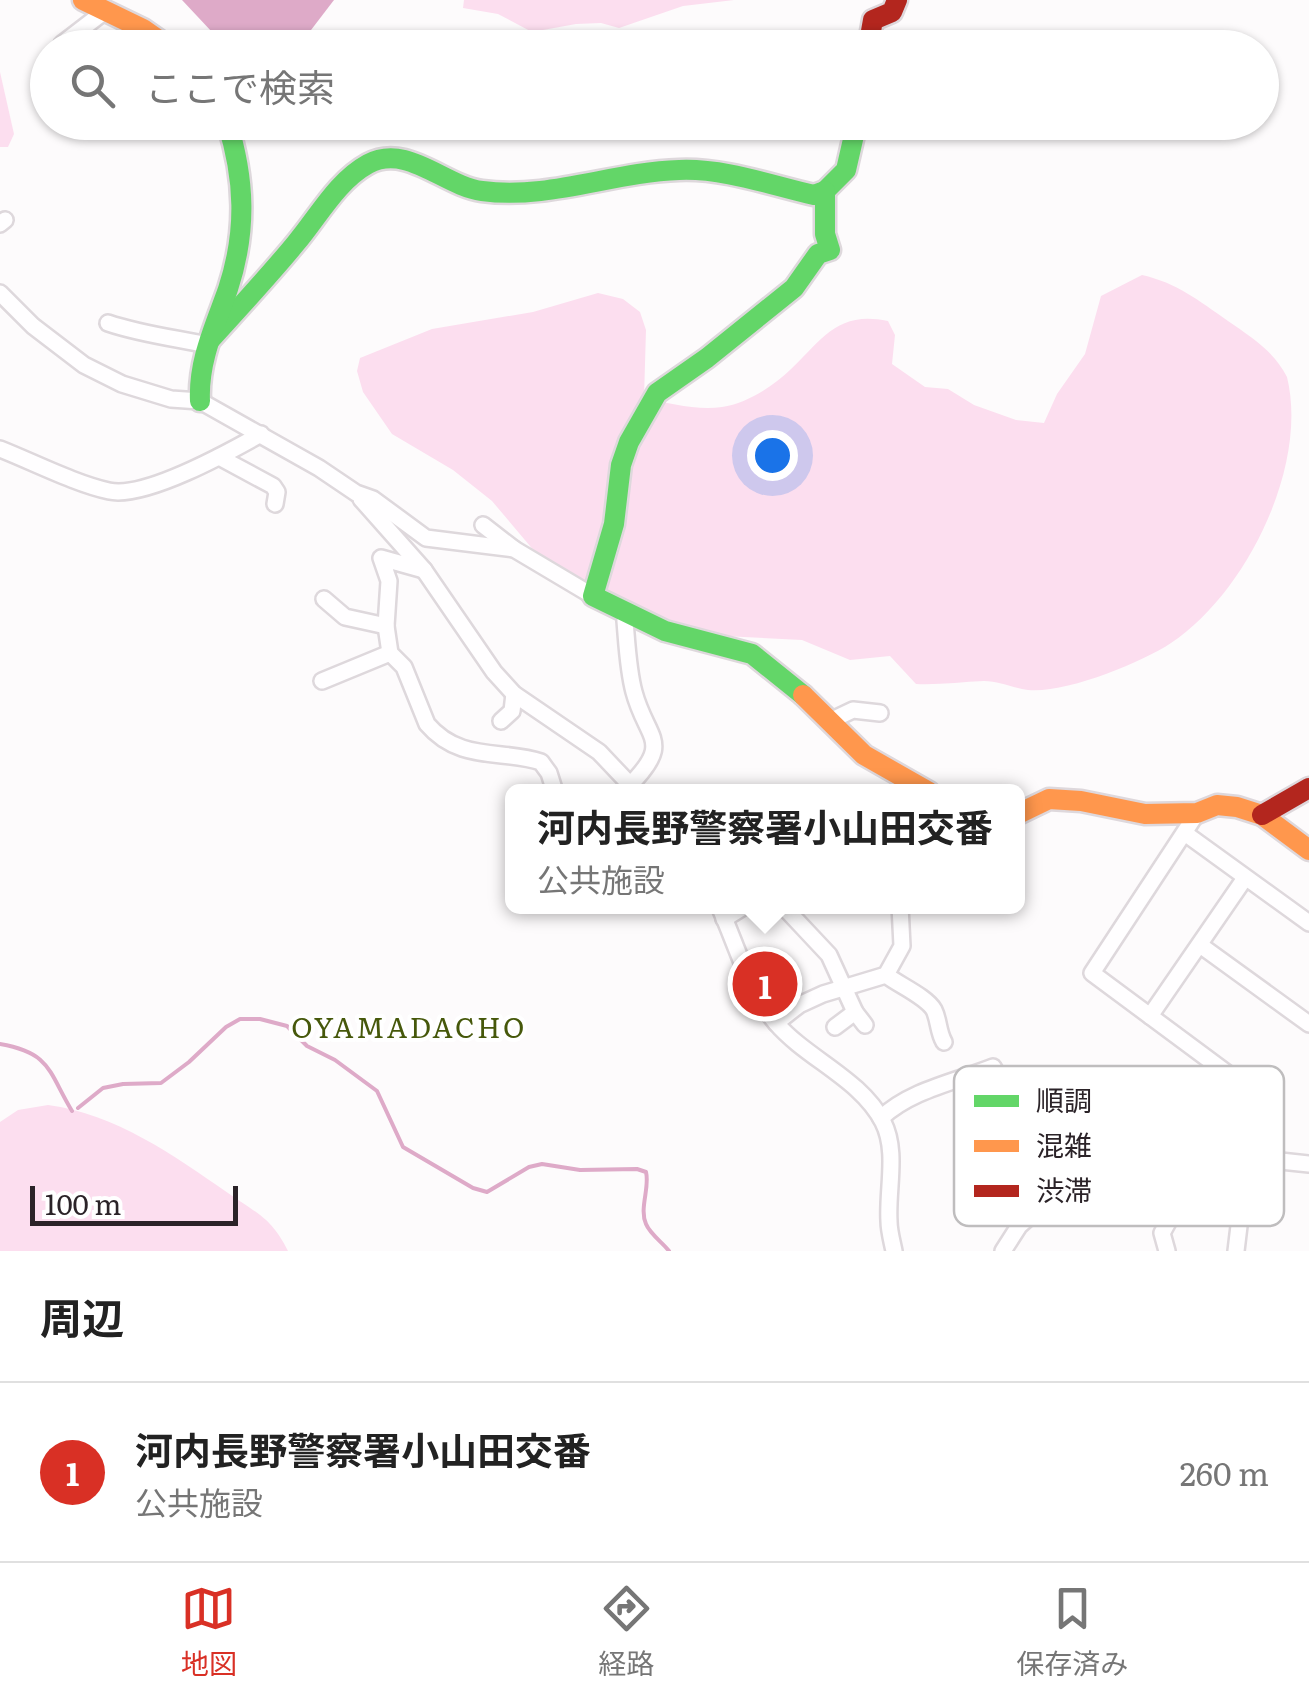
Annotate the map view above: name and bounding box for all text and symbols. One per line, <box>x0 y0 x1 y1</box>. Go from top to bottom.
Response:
search box <box>30 30 1279 140</box>
text: ここで検索 <box>145 57 335 114</box>
icon: search <box>65 58 120 113</box>
your location <box>747 430 798 481</box>
popup <box>505 784 1025 914</box>
text: 河内長野警察署小山田交番 <box>537 797 993 854</box>
text: 公共施設 <box>537 854 665 902</box>
pin: 1 <box>732 946 798 1022</box>
district label: OYAMADACHO <box>291 1005 527 1047</box>
legend <box>954 1066 1284 1226</box>
text: 順調 <box>1036 1078 1092 1120</box>
text: 混雑 <box>1036 1123 1092 1165</box>
text: 渋滞 <box>1036 1168 1092 1210</box>
scale bar <box>30 1181 238 1226</box>
text: 100 m <box>45 1182 122 1224</box>
text: 周辺 <box>40 1285 124 1347</box>
text: 河内長野警察署小山田交番 <box>135 1420 591 1477</box>
text: 1 <box>66 1448 79 1496</box>
text: 260 m <box>1180 1448 1269 1496</box>
text: 公共施設 <box>135 1477 263 1525</box>
tab: 地図 <box>181 1581 237 1683</box>
tab: 経路 <box>598 1581 654 1683</box>
tab: 保存済み <box>1016 1581 1128 1683</box>

